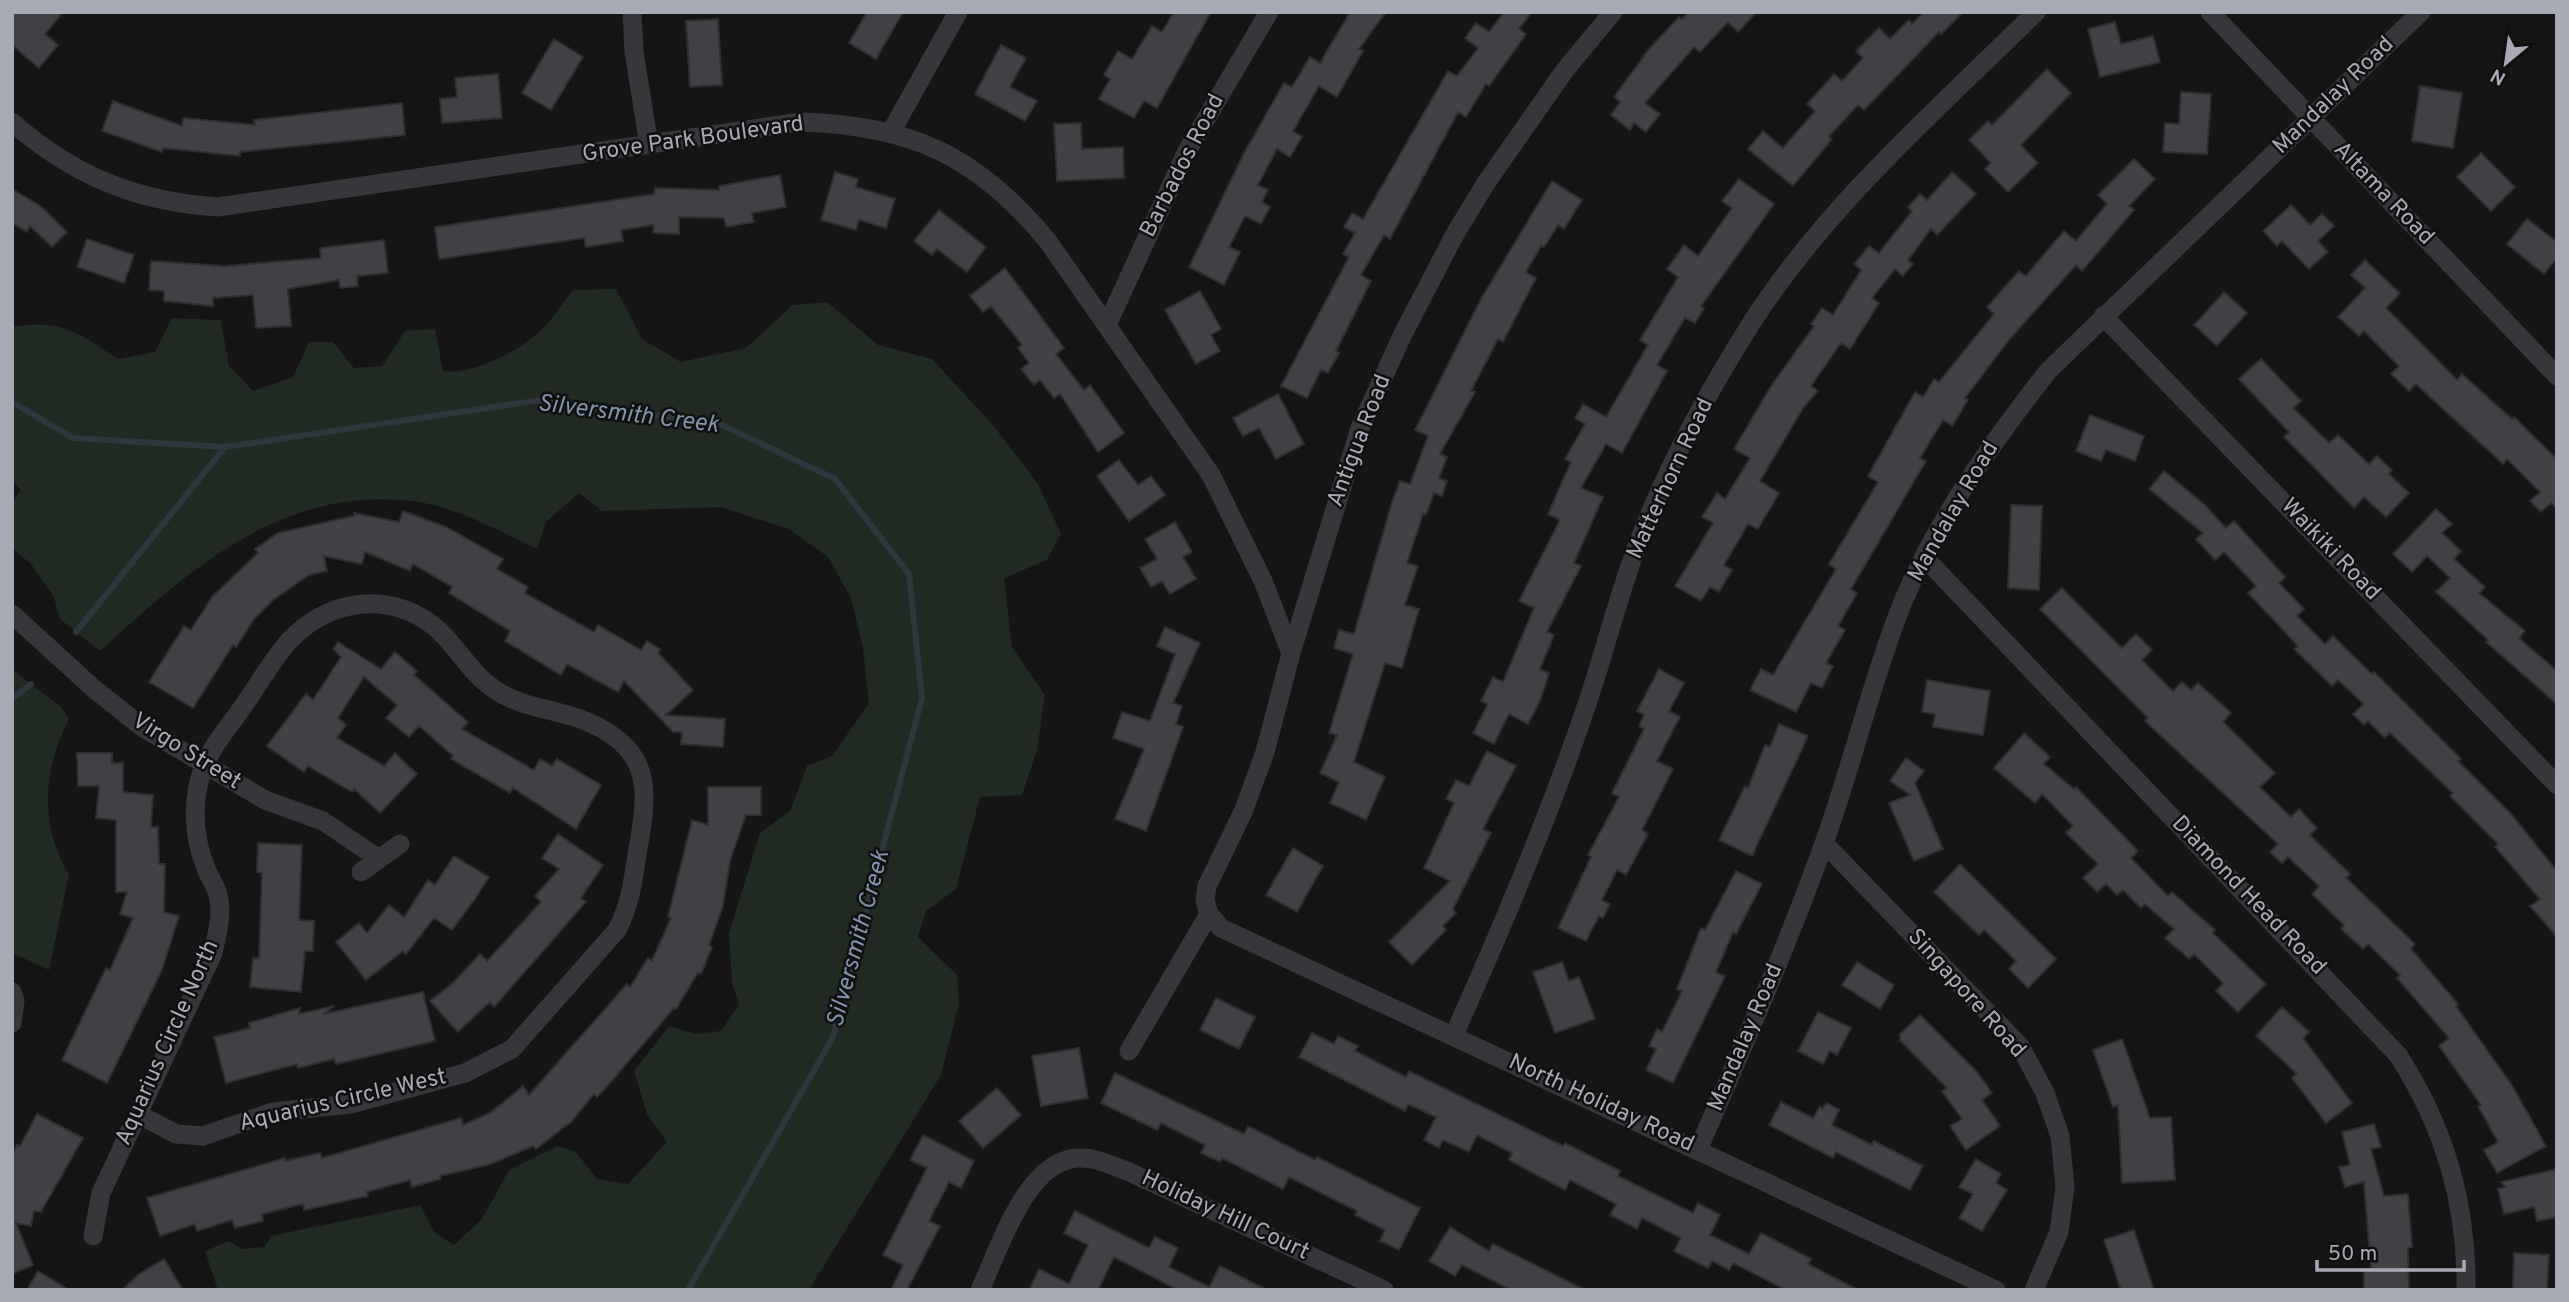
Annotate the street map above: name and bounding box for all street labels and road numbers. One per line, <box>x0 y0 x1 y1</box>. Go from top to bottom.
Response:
street label: Mandalay Road <box>2267 31 2401 161</box>
street label: Barbados Road <box>1134 89 1232 243</box>
street label: Grove Park Boulevard <box>580 110 806 170</box>
street label: Altama Road <box>2326 136 2440 252</box>
street label: Antigua Road <box>1322 371 1398 511</box>
street label: Matterhorn Road <box>1621 394 1721 564</box>
street label: Mandalay Road <box>1902 437 2006 587</box>
street label: Waikiki Road <box>2274 493 2386 607</box>
street label: Virgo Street <box>126 707 246 797</box>
street label: Diamond Head Road <box>2164 810 2332 982</box>
street label: Singapore Road <box>1900 923 2032 1065</box>
street label: Aquarius Circle North <box>110 936 226 1150</box>
street label: Mandalay Road <box>1702 960 1790 1116</box>
street label: North Holiday Road <box>1504 1048 1698 1160</box>
street label: Aquarius Circle West <box>237 1063 449 1139</box>
street label: Holiday Hill Court <box>1137 1164 1313 1268</box>

